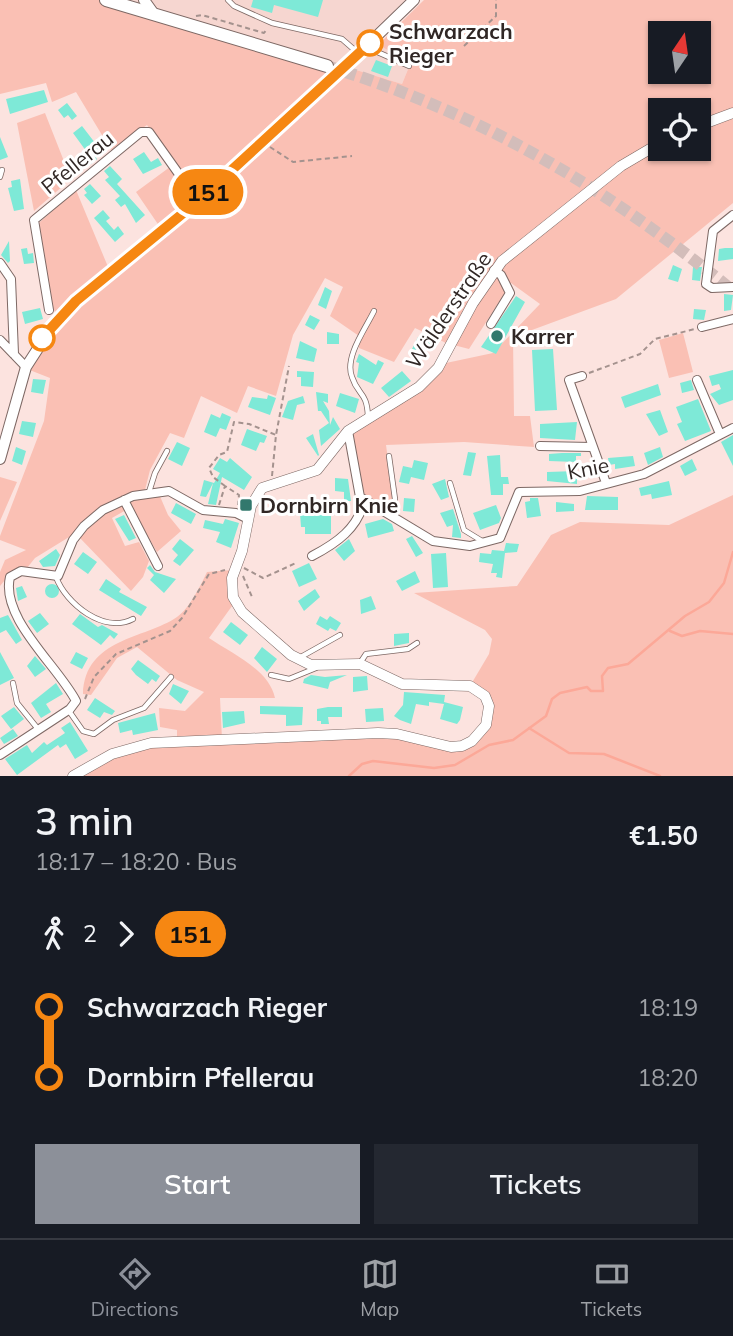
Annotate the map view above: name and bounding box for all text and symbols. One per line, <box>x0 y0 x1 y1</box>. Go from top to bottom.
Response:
place label: Schwarzach Rieger <box>389 18 513 68</box>
north arrow <box>648 21 710 84</box>
map controls <box>648 21 711 161</box>
marker: Schwarzach Rieger <box>357 30 383 56</box>
button: locate <box>648 98 711 161</box>
street label: Pfellerau <box>36 125 118 199</box>
line badge: 151 <box>168 169 248 215</box>
text: 151 <box>186 177 230 207</box>
street label: Wälderstraße <box>399 247 497 373</box>
place label: Karrer <box>511 323 575 349</box>
unlabelled marker <box>29 325 55 351</box>
marker: Karrer <box>489 328 505 344</box>
street label: Knie <box>565 451 611 485</box>
place label: Dornbirn Knie <box>260 492 398 518</box>
marker: Dornbirn Knie <box>238 497 254 513</box>
text: 3 min <box>35 797 134 845</box>
text: €1.50 <box>629 819 698 852</box>
text: 18:17 – 18:20 · Bus <box>35 847 237 876</box>
icon: walk <box>35 915 73 953</box>
icon: forward <box>107 915 145 953</box>
text: 2 <box>83 919 97 948</box>
text: 151 <box>169 919 212 949</box>
text: Schwarzach Rieger <box>87 991 327 1024</box>
text: 18:19 <box>638 993 698 1022</box>
text: Dornbirn Pfellerau <box>87 1061 314 1094</box>
text: 18:20 <box>638 1063 698 1092</box>
button: Start <box>35 1144 360 1224</box>
button: Tickets <box>374 1144 698 1224</box>
tab: Directions <box>91 1255 179 1321</box>
tab: Map <box>360 1255 399 1321</box>
tab: Tickets <box>581 1255 642 1321</box>

